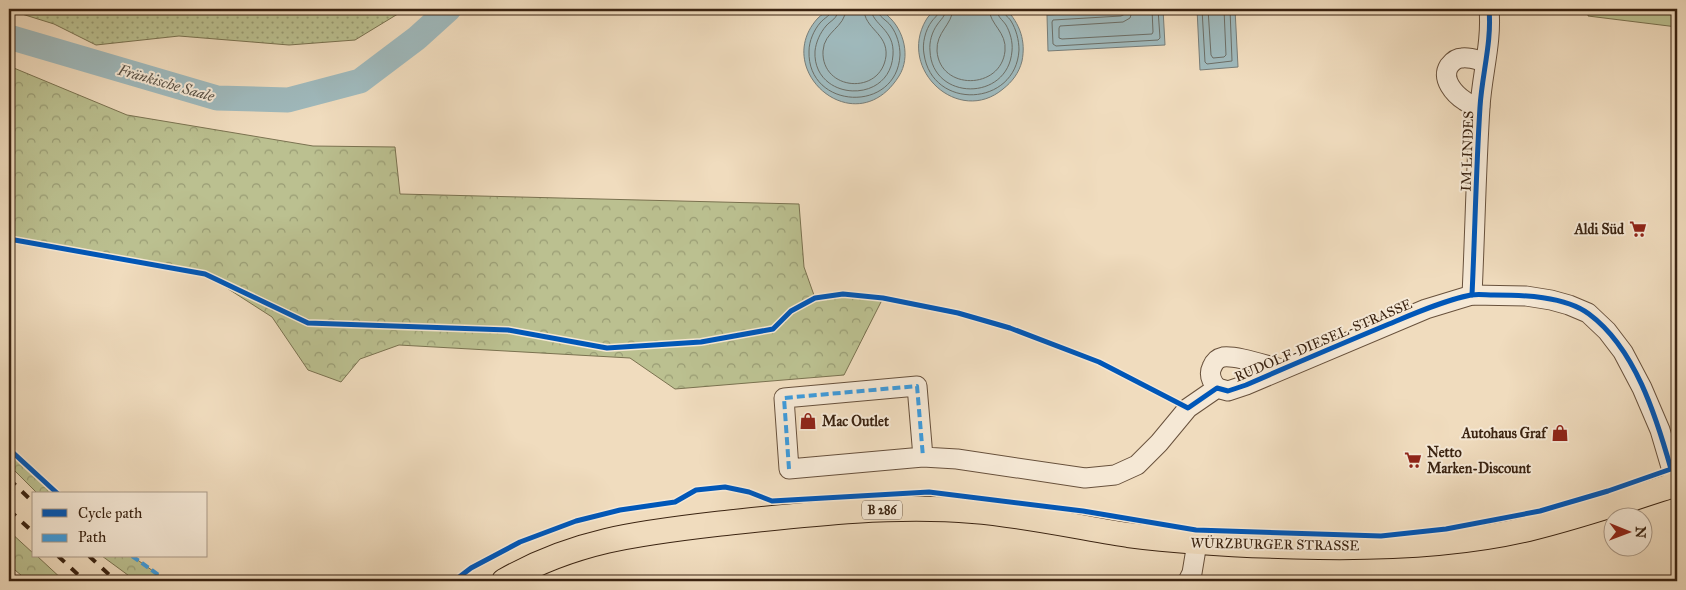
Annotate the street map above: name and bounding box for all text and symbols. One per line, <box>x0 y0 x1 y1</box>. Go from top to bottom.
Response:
water label: Fränkische Saale <box>115 60 217 105</box>
street label: IM LINDES <box>1458 110 1477 192</box>
supermarket icon: Aldi Süd <box>1628 219 1648 239</box>
place label: Aldi Süd <box>1573 221 1625 238</box>
street label: RUDOLF-DIESEL-STRASSE <box>1232 295 1415 386</box>
shop icon: Mac Outlet <box>798 411 818 431</box>
place label: Mac Outlet <box>822 413 889 430</box>
shop icon: Autohaus Graf <box>1550 423 1570 443</box>
place label: Autohaus Graf <box>1461 425 1548 442</box>
place label: Netto Marken-Discount <box>1427 444 1531 477</box>
supermarket icon: Netto Marken-Discount <box>1403 450 1423 470</box>
legend <box>32 492 208 558</box>
road number: B 286 <box>862 500 902 520</box>
text: Cycle path <box>78 504 143 522</box>
north arrow <box>1604 508 1654 558</box>
text: N <box>1632 526 1649 538</box>
text: Path <box>78 528 107 546</box>
street label: WÜRZBURGER STRASSE <box>1190 533 1360 554</box>

